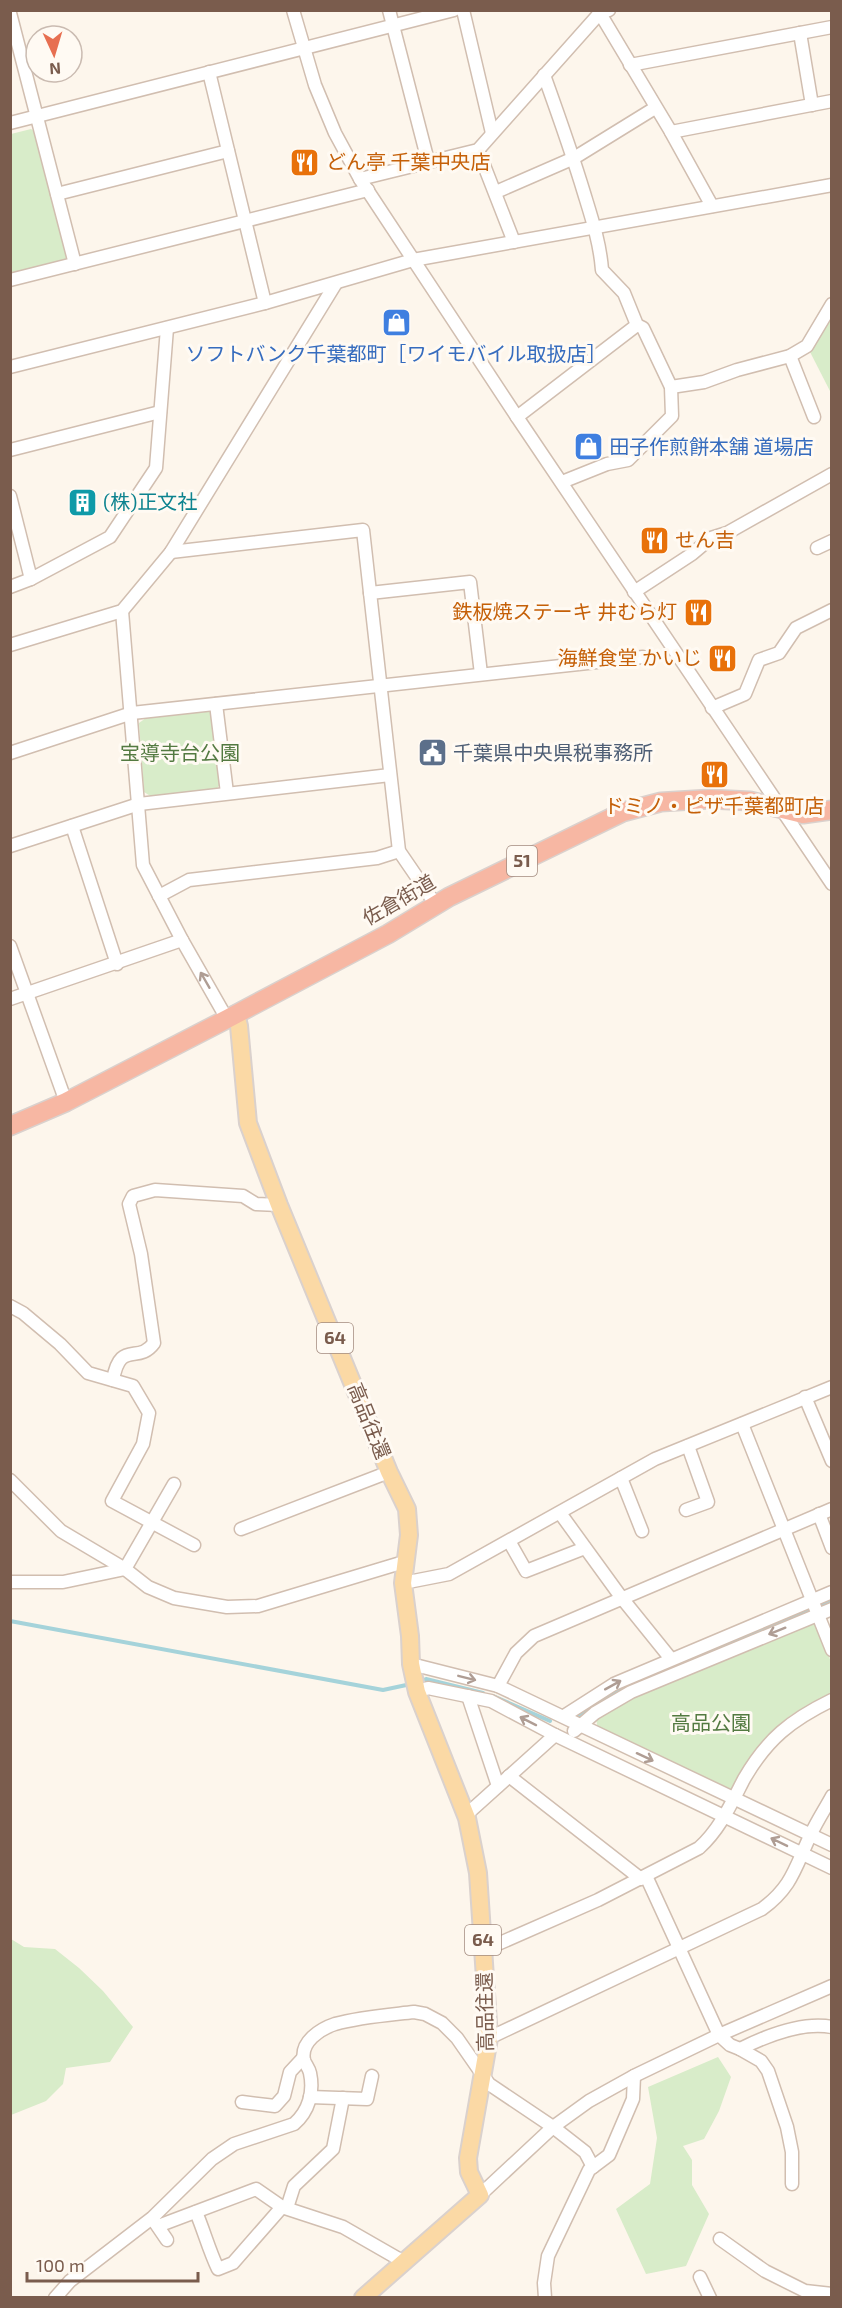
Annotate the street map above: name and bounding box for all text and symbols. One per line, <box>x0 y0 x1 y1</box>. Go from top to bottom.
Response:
north arrow <box>24 24 84 84</box>
text: N <box>49 60 62 79</box>
restaurant icon: どん亭 千葉中央店 <box>289 146 321 178</box>
place label: どん亭 千葉中央店 <box>326 149 490 173</box>
shop icon: ソフトバンク千葉都町［ワイモバイル取扱店］ <box>380 307 412 339</box>
place label: ソフトバンク千葉都町［ワイモバイル取扱店］ <box>186 341 607 365</box>
shop icon: 田子作煎餅本舗 道場店 <box>572 431 604 463</box>
place label: 田子作煎餅本舗 道場店 <box>609 434 813 458</box>
building icon: (株)正文社 <box>66 486 98 518</box>
place label: (株)正文社 <box>103 489 197 513</box>
restaurant icon: せん吉 <box>638 524 670 556</box>
place label: せん吉 <box>675 527 735 551</box>
restaurant icon: 鉄板焼ステーキ 井むら灯 <box>682 596 714 628</box>
place label: 鉄板焼ステーキ 井むら灯 <box>453 599 677 623</box>
restaurant icon: 海鮮食堂 かいじ <box>707 642 739 674</box>
place label: 海鮮食堂 かいじ <box>558 645 702 669</box>
public building icon: 千葉県中央県税事務所 <box>416 737 448 769</box>
park label: 宝導寺台公園 <box>120 740 240 764</box>
place label: 千葉県中央県税事務所 <box>453 740 653 764</box>
restaurant icon: ドミノ・ピザ千葉都町店 <box>698 759 730 791</box>
place label: ドミノ・ピザ千葉都町店 <box>604 793 824 817</box>
road number: 51 <box>507 846 537 876</box>
street label: 佐倉街道 <box>358 869 439 930</box>
one-way arrow <box>198 972 210 989</box>
road number: 64 <box>317 1323 353 1353</box>
street label: 高品往還 <box>344 1379 396 1462</box>
one-way arrow <box>769 1626 787 1637</box>
one-way arrow <box>458 1673 477 1685</box>
one-way arrow <box>604 1679 622 1690</box>
park label: 高品公園 <box>671 1710 751 1734</box>
one-way arrow <box>519 1715 537 1726</box>
one-way arrow <box>636 1752 654 1764</box>
one-way arrow <box>770 1836 788 1848</box>
road number: 64 <box>465 1925 501 1955</box>
street label: 高品往還 <box>471 1972 497 2052</box>
scale bar <box>27 2245 198 2283</box>
text: 100 m <box>36 2254 85 2276</box>

